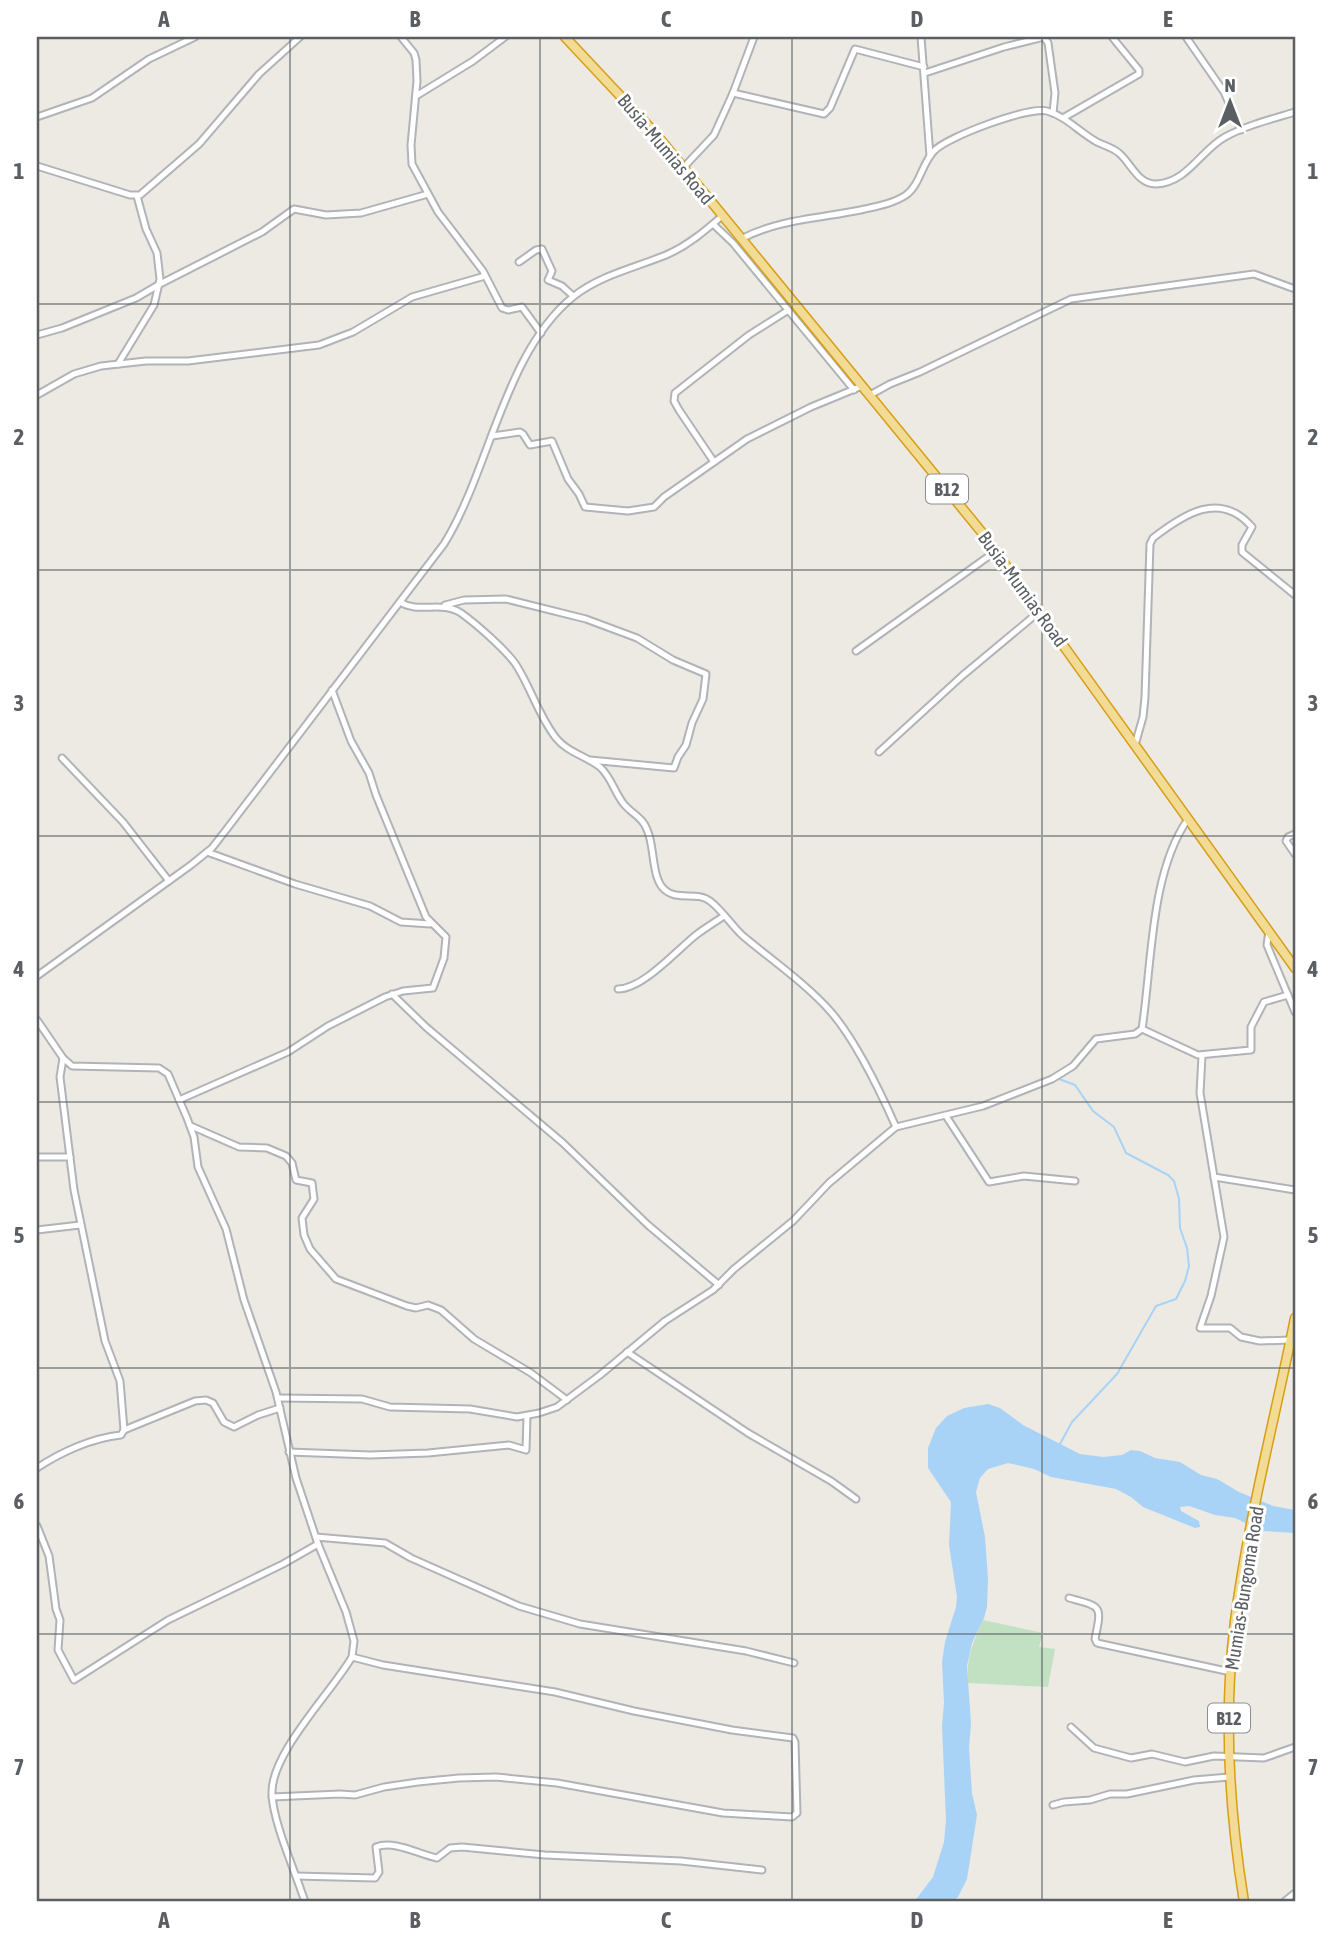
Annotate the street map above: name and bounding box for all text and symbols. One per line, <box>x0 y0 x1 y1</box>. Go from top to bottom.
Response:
text: A <box>157 6 170 32</box>
text: B <box>410 6 421 32</box>
text: C <box>661 6 672 32</box>
text: D <box>911 6 924 32</box>
text: E <box>1163 6 1173 32</box>
north arrow <box>1196 66 1266 136</box>
text: N <box>1224 74 1236 96</box>
street label: Busia-Mumias Road <box>613 89 719 209</box>
text: 1 <box>14 158 25 184</box>
text: 1 <box>1308 158 1319 184</box>
text: 2 <box>14 424 24 450</box>
text: 2 <box>1308 424 1318 450</box>
road number: B12 <box>926 475 968 504</box>
street label: Busia-Mumias Road <box>974 527 1072 651</box>
text: 3 <box>14 690 24 716</box>
text: 3 <box>1308 690 1318 716</box>
text: 4 <box>13 956 25 982</box>
text: 4 <box>1307 956 1319 982</box>
text: 5 <box>14 1222 25 1248</box>
text: 5 <box>1308 1222 1319 1248</box>
text: 6 <box>14 1488 25 1514</box>
text: 6 <box>1308 1488 1319 1514</box>
street label: Mumias-Bungoma Road <box>1220 1504 1268 1672</box>
road number: B12 <box>1208 1703 1250 1732</box>
text: 7 <box>14 1754 24 1780</box>
text: 7 <box>1308 1754 1318 1780</box>
text: A <box>157 1907 170 1933</box>
text: B <box>410 1907 421 1933</box>
text: C <box>661 1907 672 1933</box>
text: D <box>911 1907 924 1933</box>
text: E <box>1163 1907 1173 1933</box>

